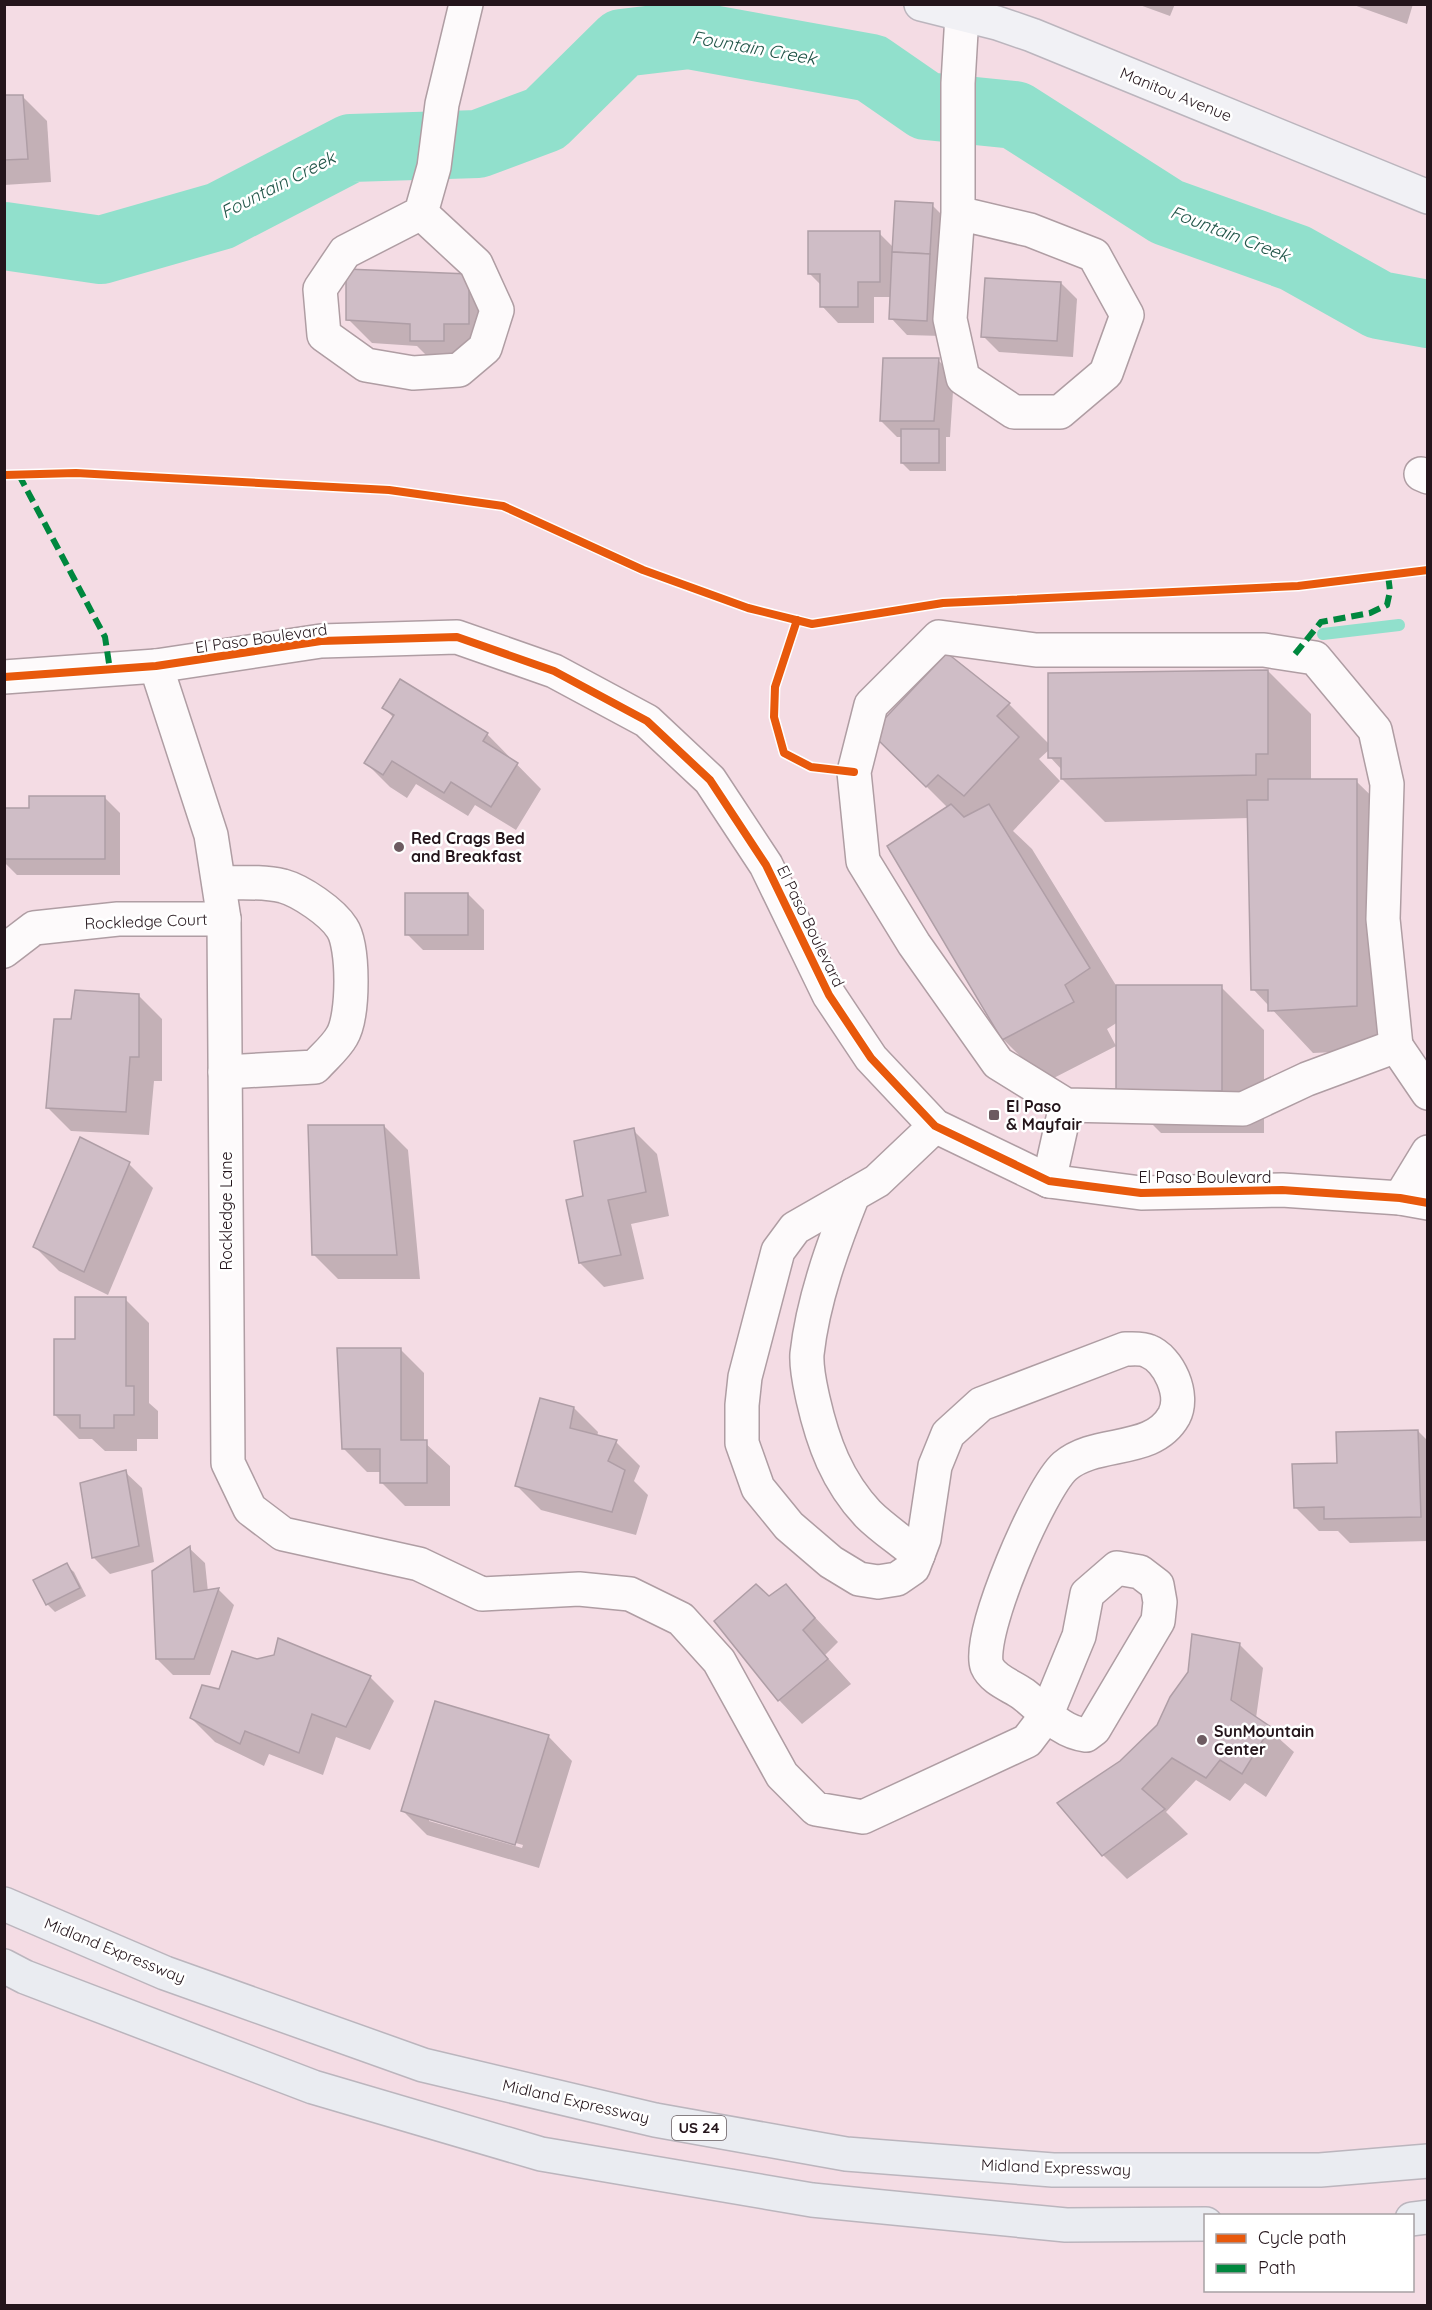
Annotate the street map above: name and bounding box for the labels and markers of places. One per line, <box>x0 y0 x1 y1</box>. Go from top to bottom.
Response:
place label: Red Crags Bed and Breakfast <box>411 828 525 866</box>
marker: Red Crags Bed and Breakfast <box>392 840 406 854</box>
place label: El Paso & Mayfair <box>1006 1096 1082 1134</box>
marker: El Paso & Mayfair <box>987 1108 1001 1122</box>
place label: SunMountain Center <box>1214 1721 1314 1759</box>
marker: SunMountain Center <box>1195 1733 1209 1747</box>

